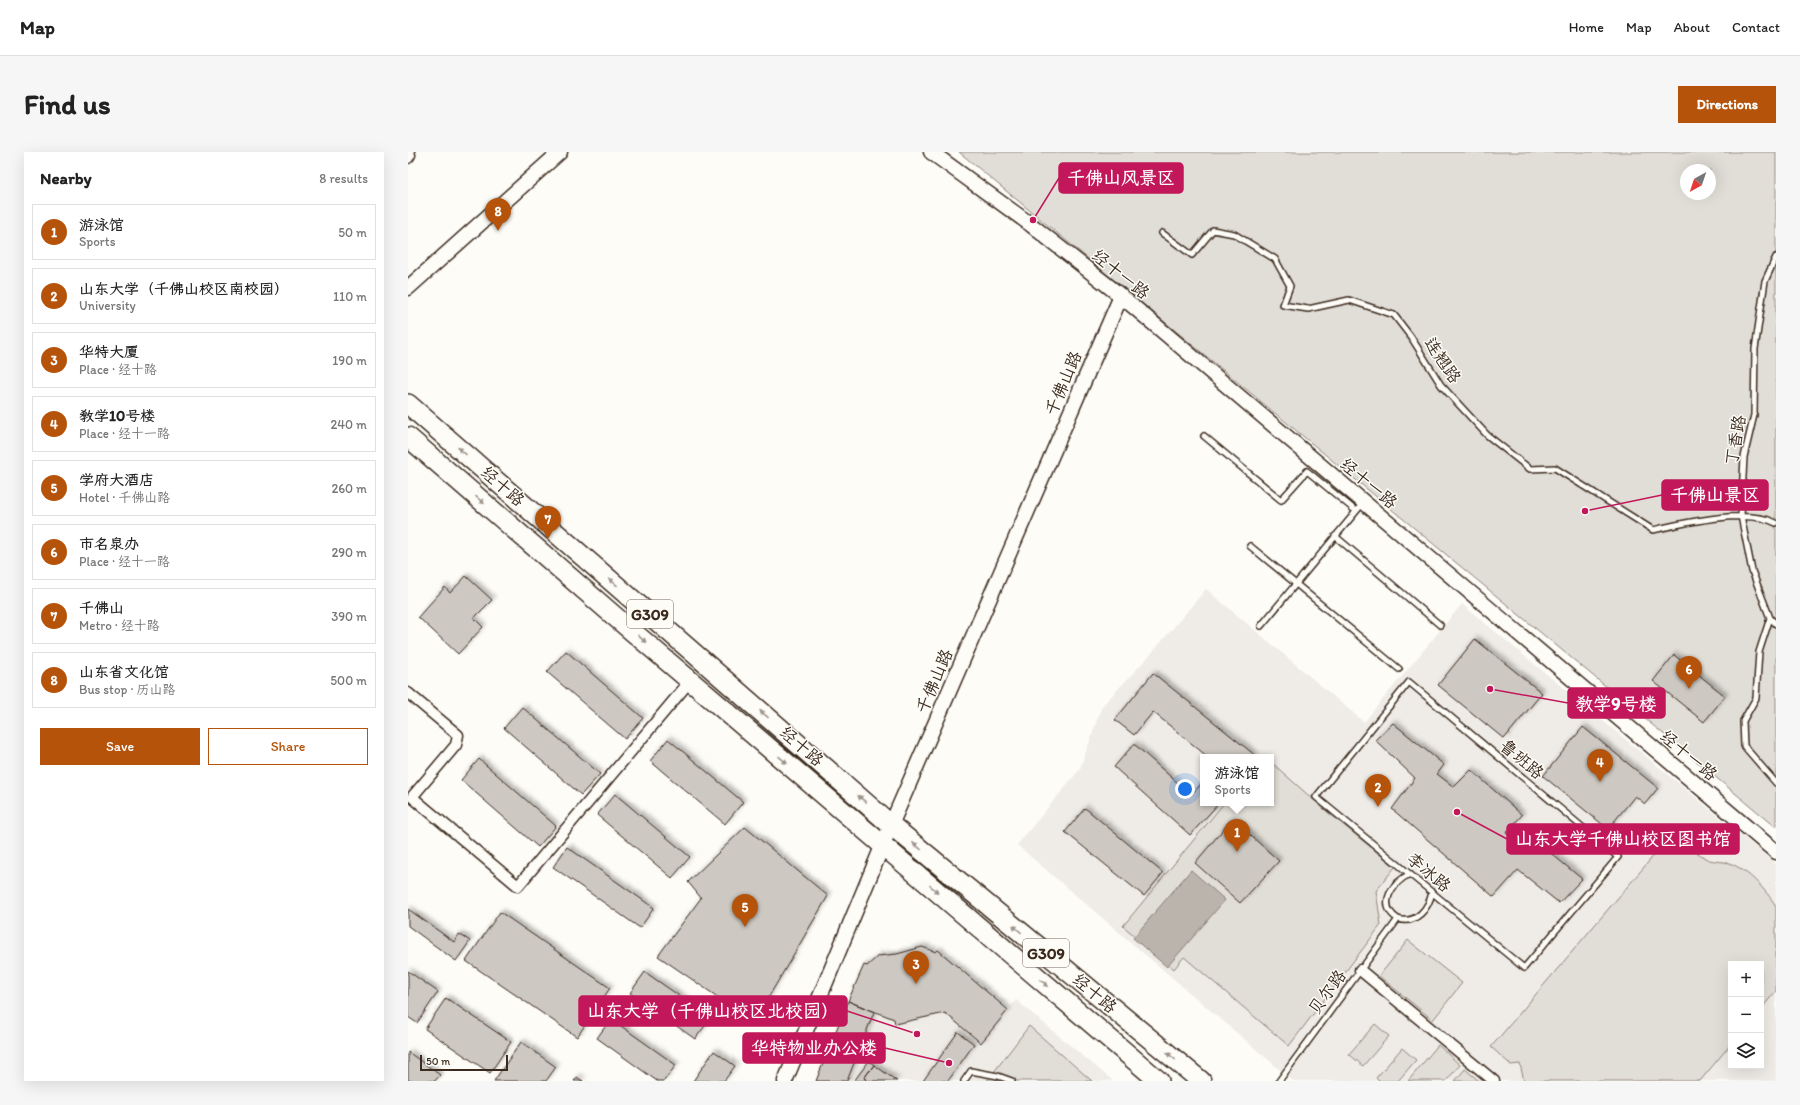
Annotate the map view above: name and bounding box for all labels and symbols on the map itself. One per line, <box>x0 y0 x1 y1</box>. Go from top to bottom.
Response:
callout: 千佛山风景区 <box>1059 163 1183 193</box>
north arrow <box>1680 164 1716 200</box>
text: 千佛山风景区 <box>1067 167 1175 189</box>
pin: 8 <box>485 198 511 231</box>
street label: 经十一路 <box>1088 245 1154 303</box>
street label: 连翘路 <box>1420 333 1466 387</box>
street label: 千佛山路 <box>1041 348 1085 418</box>
street label: 丁香路 <box>1721 413 1749 467</box>
one-way arrow <box>458 447 467 456</box>
street label: 经十一路 <box>1337 453 1401 513</box>
street label: 经十路 <box>477 462 529 510</box>
callout: 千佛山景区 <box>1662 480 1768 510</box>
text: 千佛山景区 <box>1670 484 1760 506</box>
one-way arrow <box>475 495 485 504</box>
pin: 7 <box>535 506 561 539</box>
one-way arrow <box>608 578 618 587</box>
road number: G309 <box>627 600 673 628</box>
one-way arrow <box>636 635 647 644</box>
street label: 千佛山路 <box>912 646 956 716</box>
pin: 6 <box>1676 656 1702 689</box>
callout: 教学9号楼 <box>1568 688 1665 718</box>
text: 教学9号楼 <box>1575 693 1657 715</box>
one-way arrow <box>759 709 769 718</box>
street label: 经十路 <box>776 722 828 770</box>
street label: 经十一路 <box>1657 725 1721 785</box>
street label: 鲁班路 <box>1496 735 1548 783</box>
pin: 4 <box>1587 749 1613 782</box>
one-way arrow <box>778 756 788 765</box>
pin: 2 <box>1365 774 1391 807</box>
your location <box>1175 779 1195 799</box>
one-way arrow <box>857 794 867 804</box>
pin: 1 <box>1224 819 1250 852</box>
callout: 山东大学千佛山校区图书馆 <box>1507 824 1739 854</box>
text: 山东大学千佛山校区图书馆 <box>1515 828 1731 850</box>
one-way arrow <box>912 841 922 850</box>
street label: 李冰路 <box>1403 848 1455 896</box>
one-way arrow <box>929 885 939 894</box>
pin: 5 <box>732 894 758 927</box>
one-way arrow <box>1012 924 1023 933</box>
road number: G309 <box>1023 939 1069 967</box>
pin: 3 <box>903 951 929 984</box>
street label: 贝尔路 <box>1304 965 1350 1019</box>
street label: 经十路 <box>1069 969 1121 1017</box>
one-way arrow <box>1038 978 1049 987</box>
callout: 山东大学（千佛山校区北校园） <box>579 996 847 1026</box>
text: 山东大学（千佛山校区北校园） <box>587 1000 839 1022</box>
callout: 华特物业办公楼 <box>743 1033 885 1063</box>
text: 华特物业办公楼 <box>751 1037 877 1059</box>
one-way arrow <box>1166 1052 1177 1061</box>
scale bar <box>420 1053 508 1072</box>

